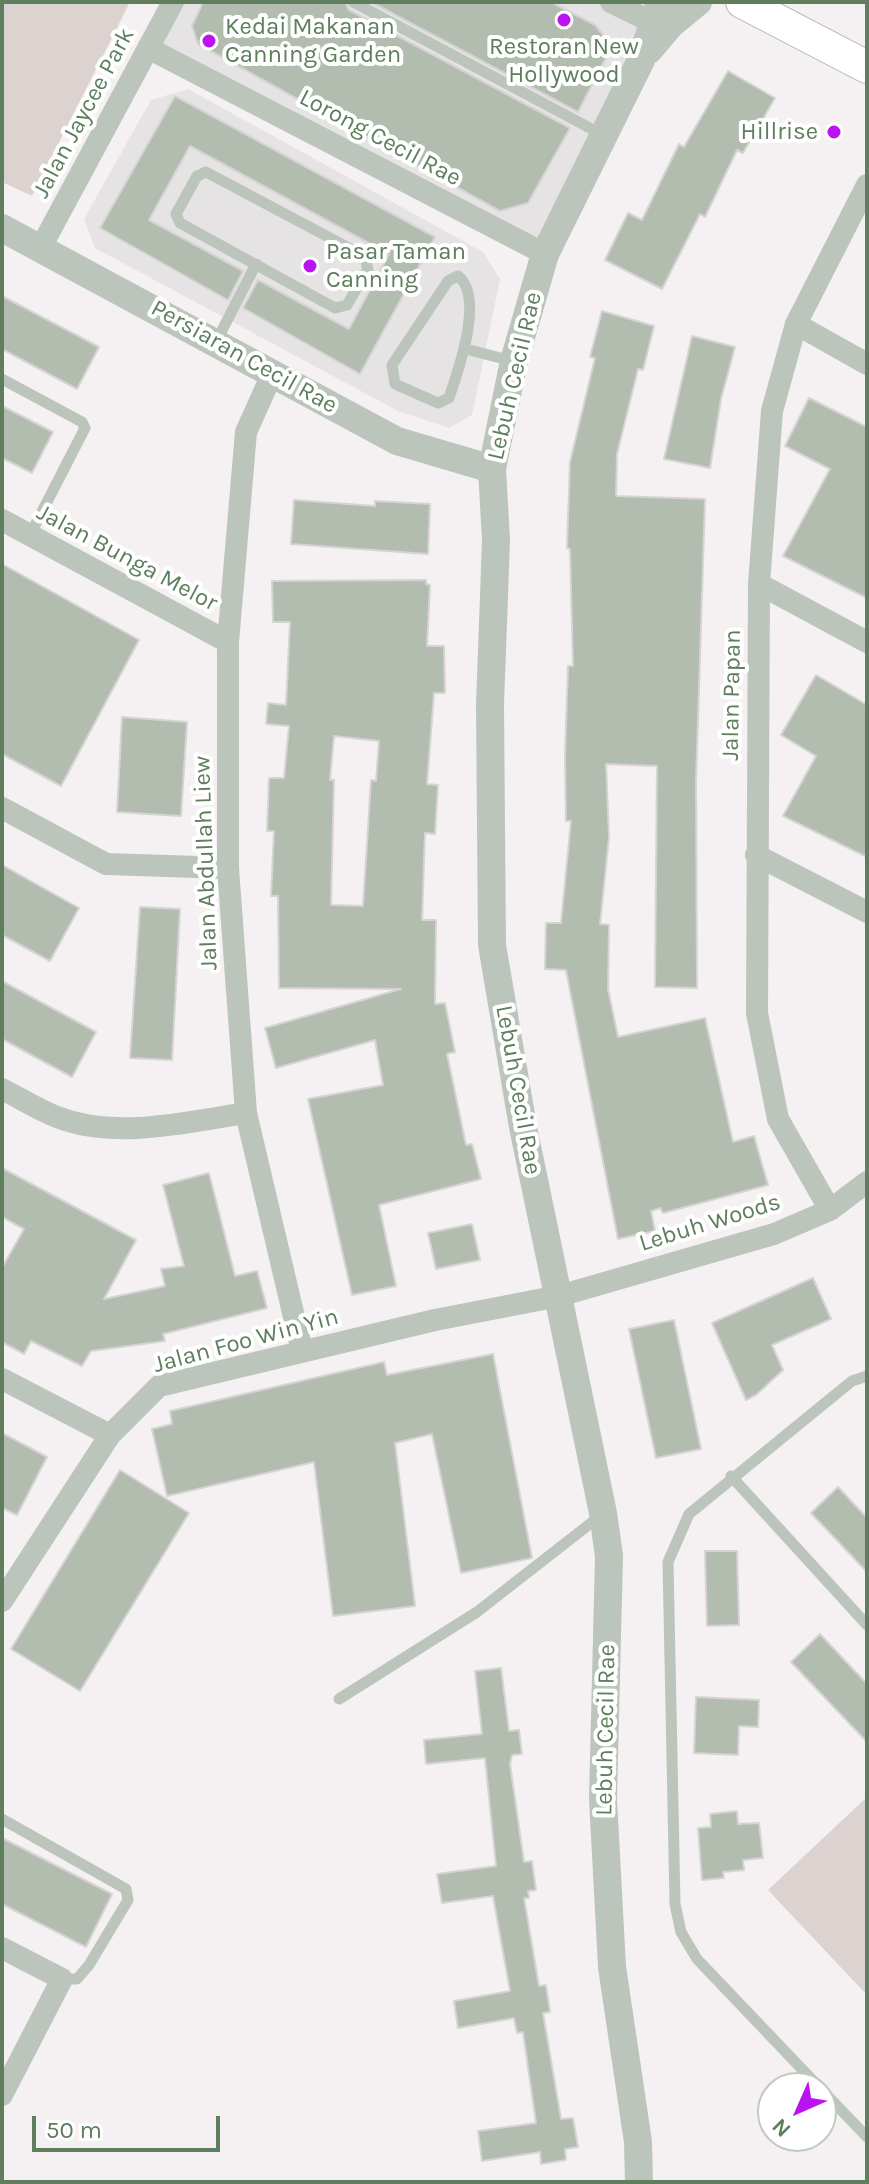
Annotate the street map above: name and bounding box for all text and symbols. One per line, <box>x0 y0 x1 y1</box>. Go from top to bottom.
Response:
marker: Restoran New Hollywood <box>555 11 573 29</box>
place label: Kedai Makanan Canning Garden <box>225 13 401 69</box>
street label: Jalan Jaycee Park <box>27 23 141 203</box>
marker: Kedai Makanan Canning Garden <box>200 32 218 50</box>
place label: Restoran New Hollywood <box>489 33 639 89</box>
street label: Lorong Cecil Rae <box>294 83 466 193</box>
place label: Hillrise <box>741 118 818 146</box>
marker: Hillrise <box>825 123 843 141</box>
place label: Pasar Taman Canning <box>326 238 466 294</box>
marker: Pasar Taman Canning <box>301 257 319 275</box>
street label: Lebuh Cecil Rae <box>482 289 548 463</box>
street label: Persiaran Cecil Rae <box>146 294 342 420</box>
street label: Jalan Bunga Melor <box>32 498 222 618</box>
street label: Jalan Papan <box>716 629 748 761</box>
street label: Jalan Abdullah Liew <box>188 755 224 971</box>
street label: Lebuh Cecil Rae <box>489 1003 547 1177</box>
street label: Lebuh Woods <box>636 1188 784 1258</box>
street label: Jalan Foo Win Yin <box>150 1302 342 1380</box>
street label: Lebuh Cecil Rae <box>590 1644 622 1816</box>
north arrow <box>757 2072 837 2152</box>
scale bar <box>36 2100 224 2150</box>
text: N <box>767 2113 796 2142</box>
text: 50 m <box>46 2116 102 2144</box>

